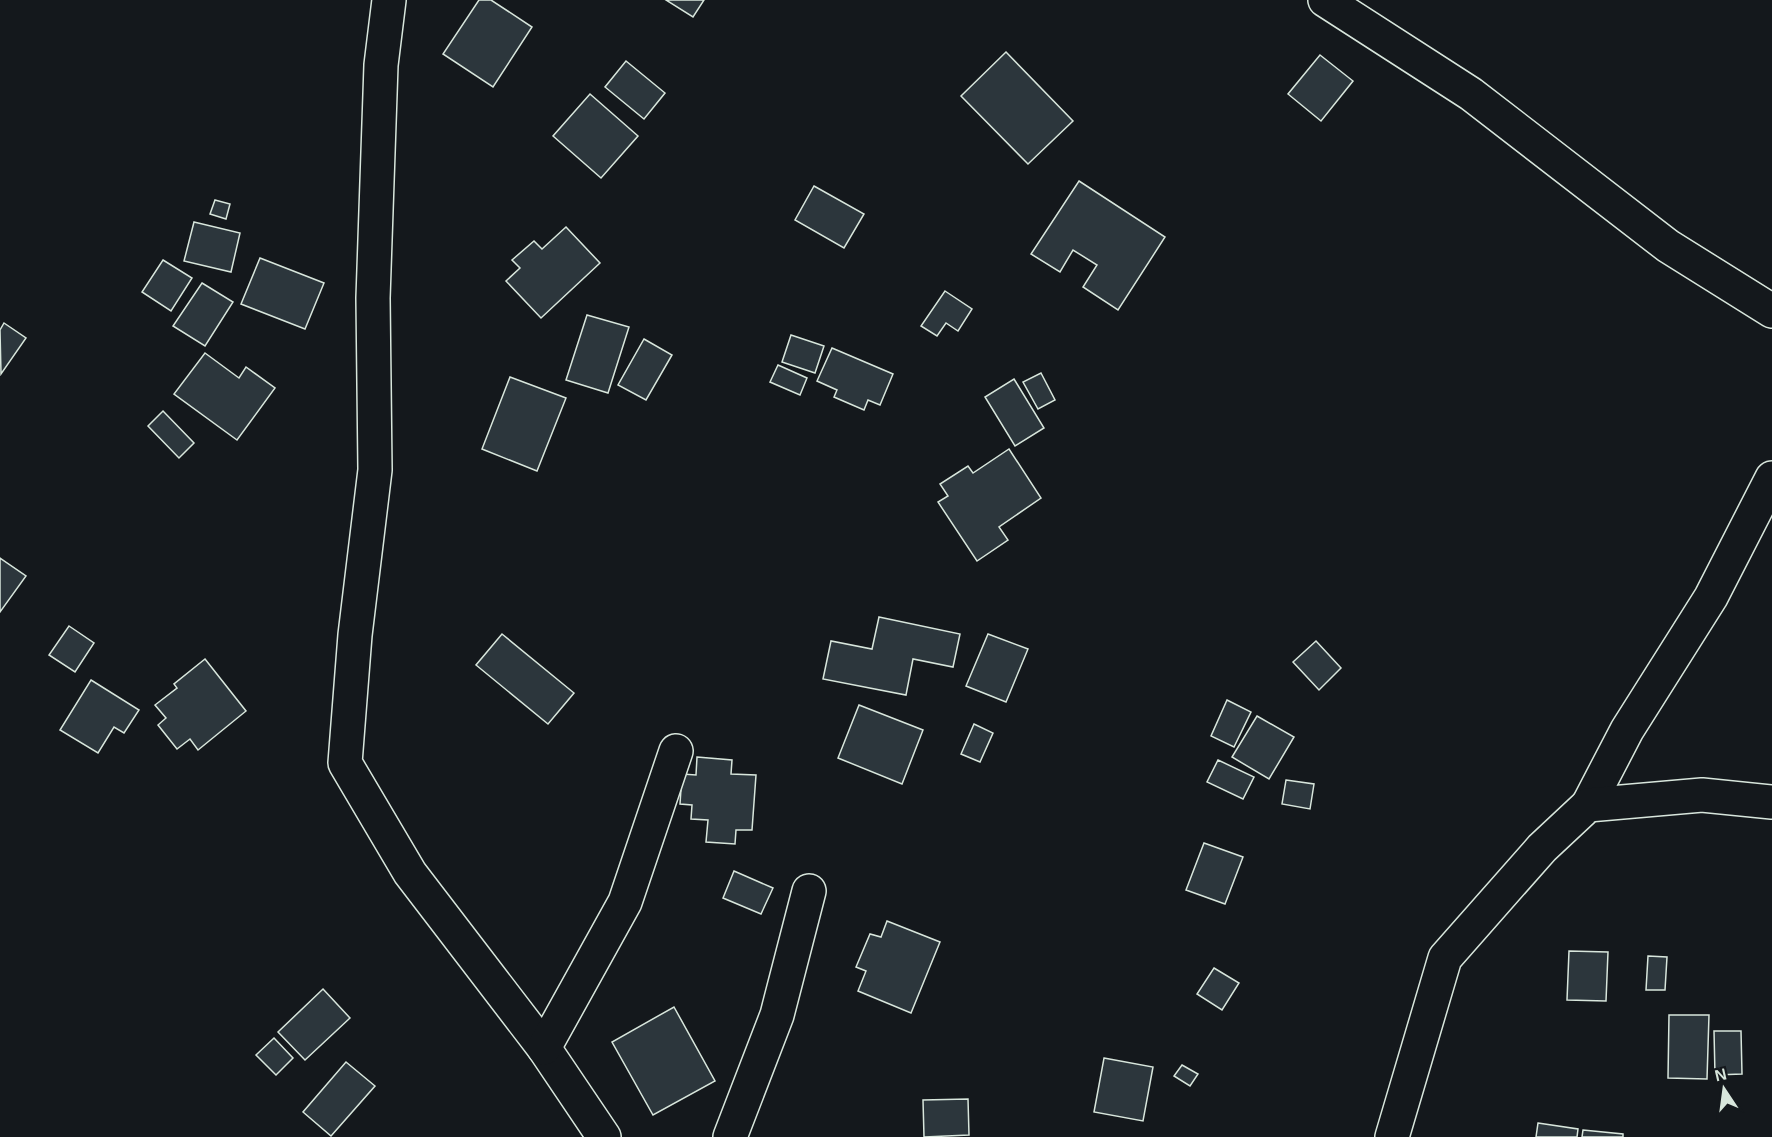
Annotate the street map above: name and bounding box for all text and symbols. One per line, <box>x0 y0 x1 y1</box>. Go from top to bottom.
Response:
north arrow <box>1694 1059 1754 1119</box>
text: N <box>1713 1065 1728 1084</box>

